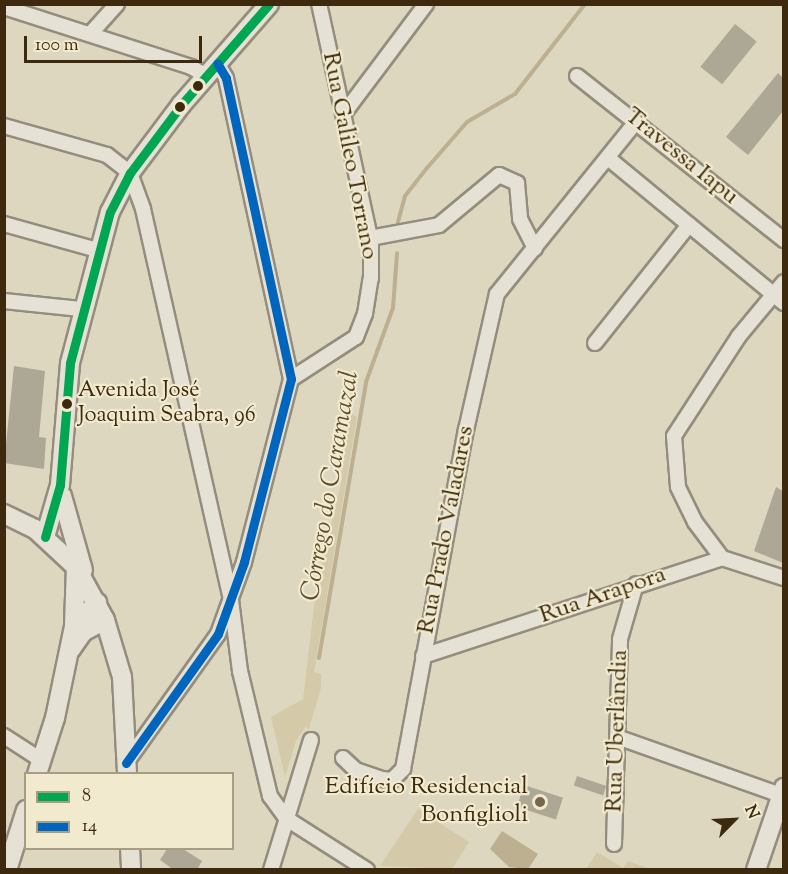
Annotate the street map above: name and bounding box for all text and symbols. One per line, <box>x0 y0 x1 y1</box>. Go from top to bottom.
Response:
scale bar <box>27 24 206 62</box>
text: 100 m <box>35 33 79 59</box>
street label: Rua Galileo Torrano <box>315 50 383 262</box>
unlabelled marker <box>192 80 204 92</box>
unlabelled marker <box>174 101 186 113</box>
street label: Travessa Iapu <box>618 102 744 212</box>
water label: Córrego do Caramazal <box>295 368 367 604</box>
place label: Avenida José Joaquim Seabra, 96 <box>78 378 256 430</box>
marker: Avenida José Joaquim Seabra, 96 <box>61 398 73 410</box>
street label: Rua Prado Valadares <box>413 424 481 636</box>
street label: Rua Arapora <box>536 561 670 631</box>
street label: Rua Uberlândia <box>601 649 635 813</box>
legend <box>24 772 234 850</box>
place label: Edifício Residencial Bonfiglioli <box>325 774 528 830</box>
text: 8 <box>82 784 91 810</box>
north arrow <box>704 790 764 850</box>
marker: Edifício Residencial Bonfiglioli <box>533 795 547 809</box>
text: N <box>738 802 764 823</box>
text: 14 <box>82 814 97 840</box>

